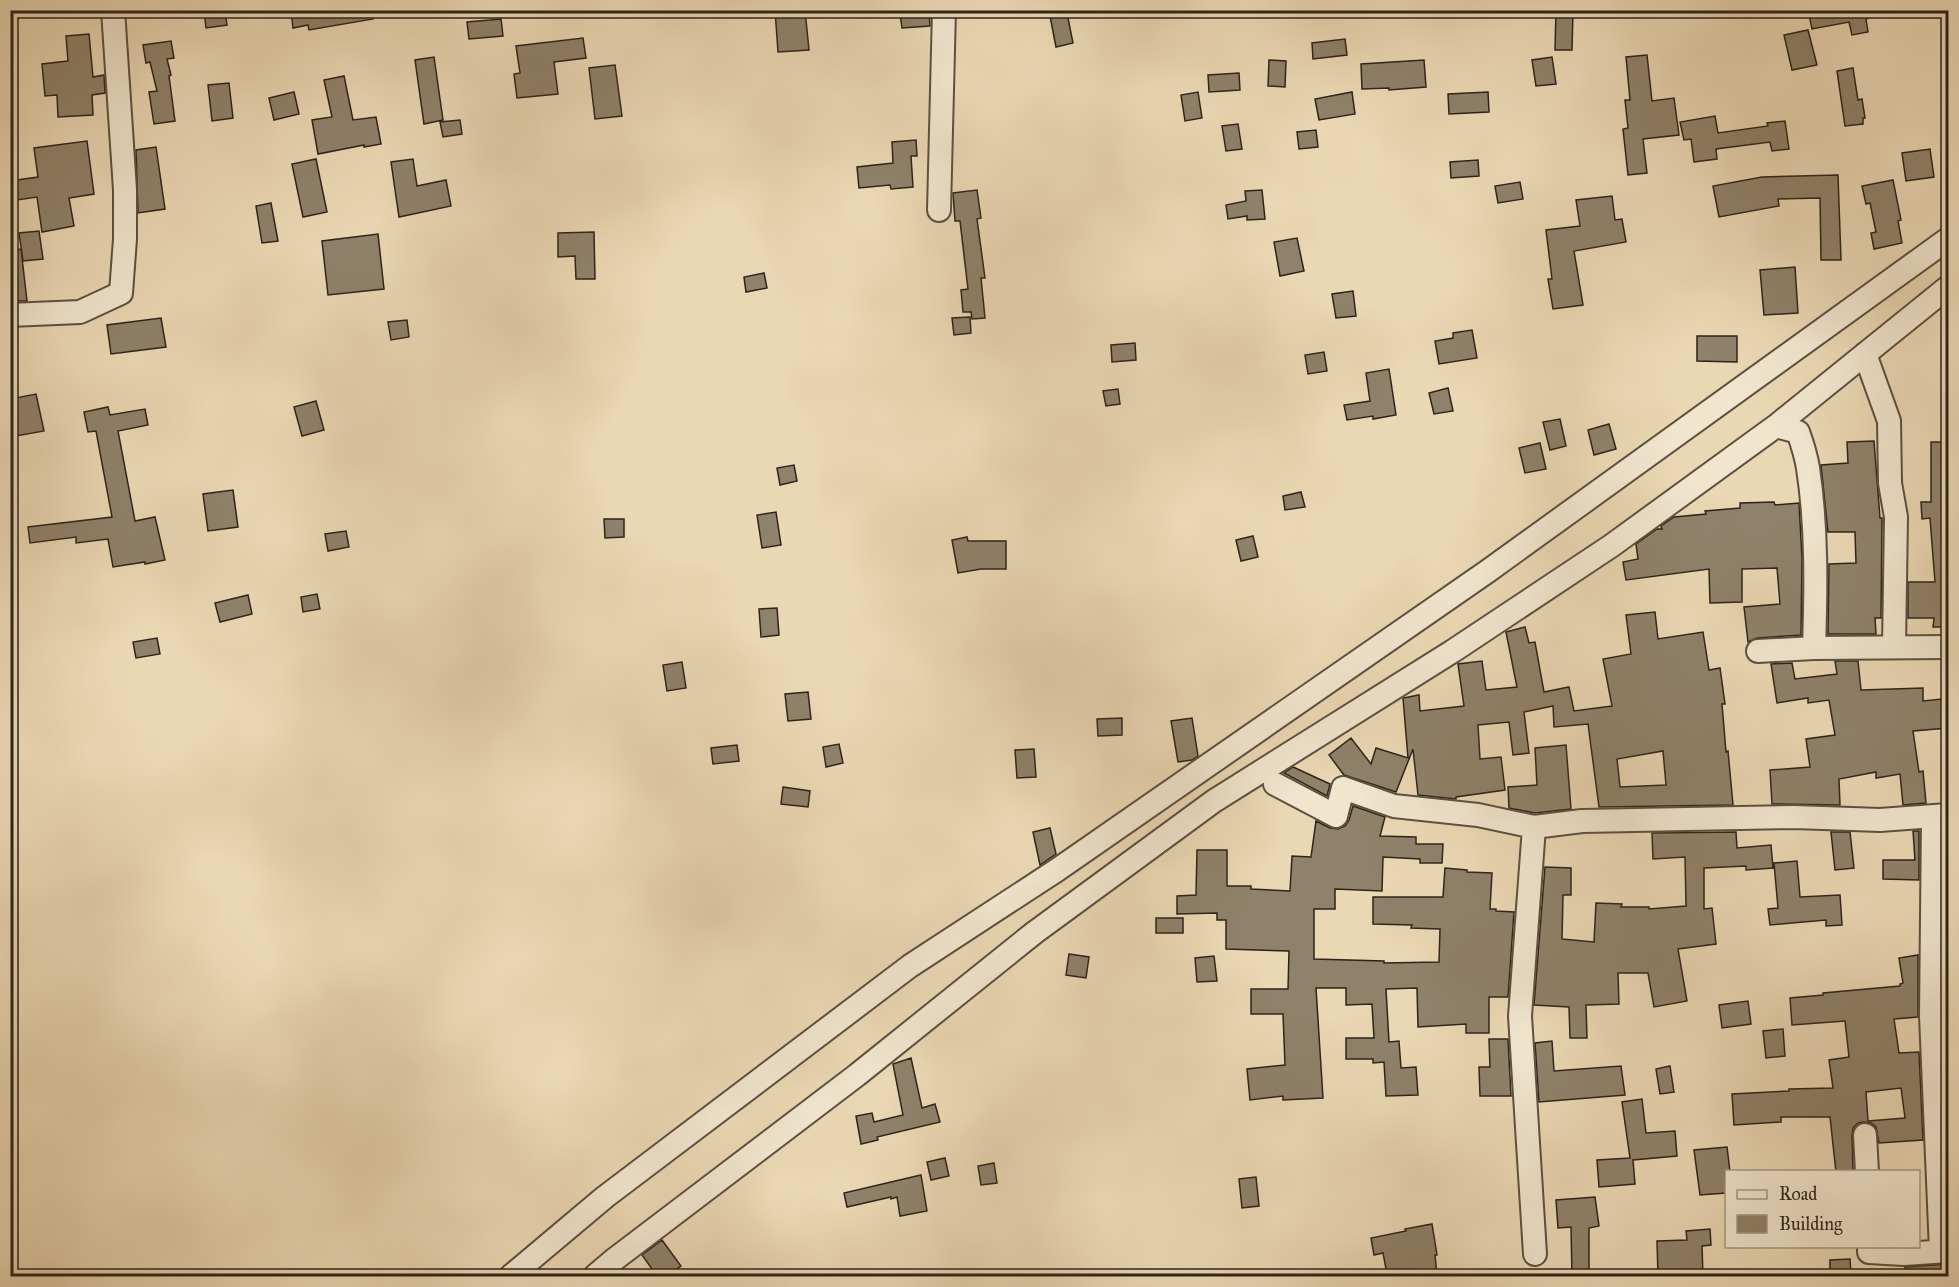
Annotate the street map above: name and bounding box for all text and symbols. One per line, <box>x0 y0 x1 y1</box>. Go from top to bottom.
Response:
legend <box>1725 1170 1920 1248</box>
text: Road <box>1779 1183 1817 1205</box>
text: Building <box>1779 1213 1843 1236</box>

